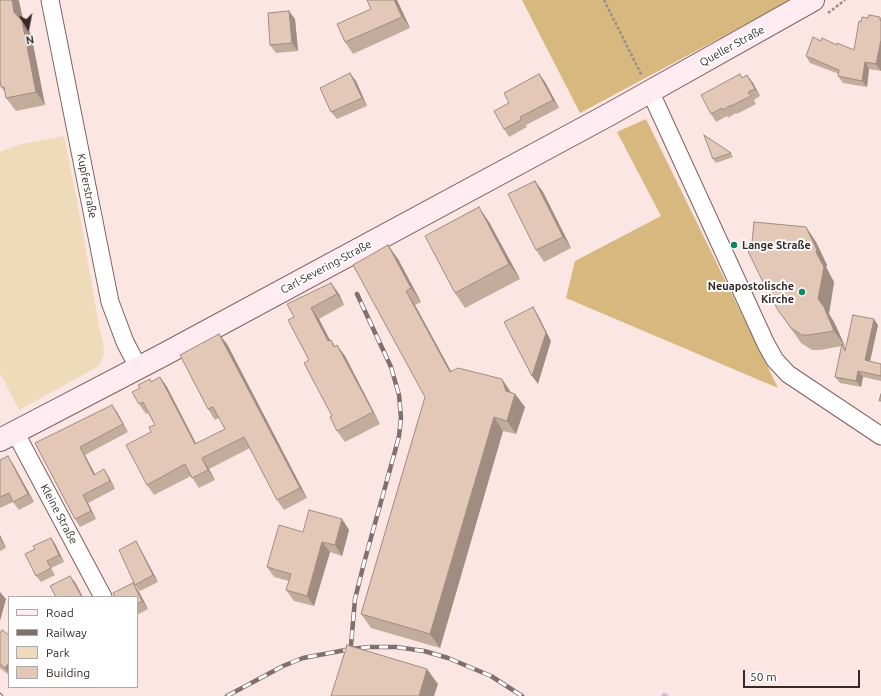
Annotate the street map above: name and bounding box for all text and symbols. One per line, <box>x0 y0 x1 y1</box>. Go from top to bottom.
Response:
north arrow <box>8 8 48 48</box>
street label: Queller Straße <box>697 23 767 69</box>
text: N <box>25 33 35 46</box>
street label: Kupferstraße <box>74 153 100 219</box>
street label: Carl-Severing-Straße <box>278 237 374 297</box>
place label: Lange Straße <box>742 238 811 252</box>
marker: Lange Straße <box>729 240 739 250</box>
place label: Neuapostolische Kirche <box>708 279 794 305</box>
marker: Neuapostolische Kirche <box>797 287 807 297</box>
street label: Kleine Straße <box>38 482 80 546</box>
legend <box>8 596 138 688</box>
text: Road <box>46 606 74 619</box>
text: Railway <box>46 626 87 639</box>
text: Park <box>46 646 70 659</box>
scale bar <box>745 662 862 688</box>
text: Building <box>46 666 90 679</box>
text: 50 m <box>750 670 777 683</box>

